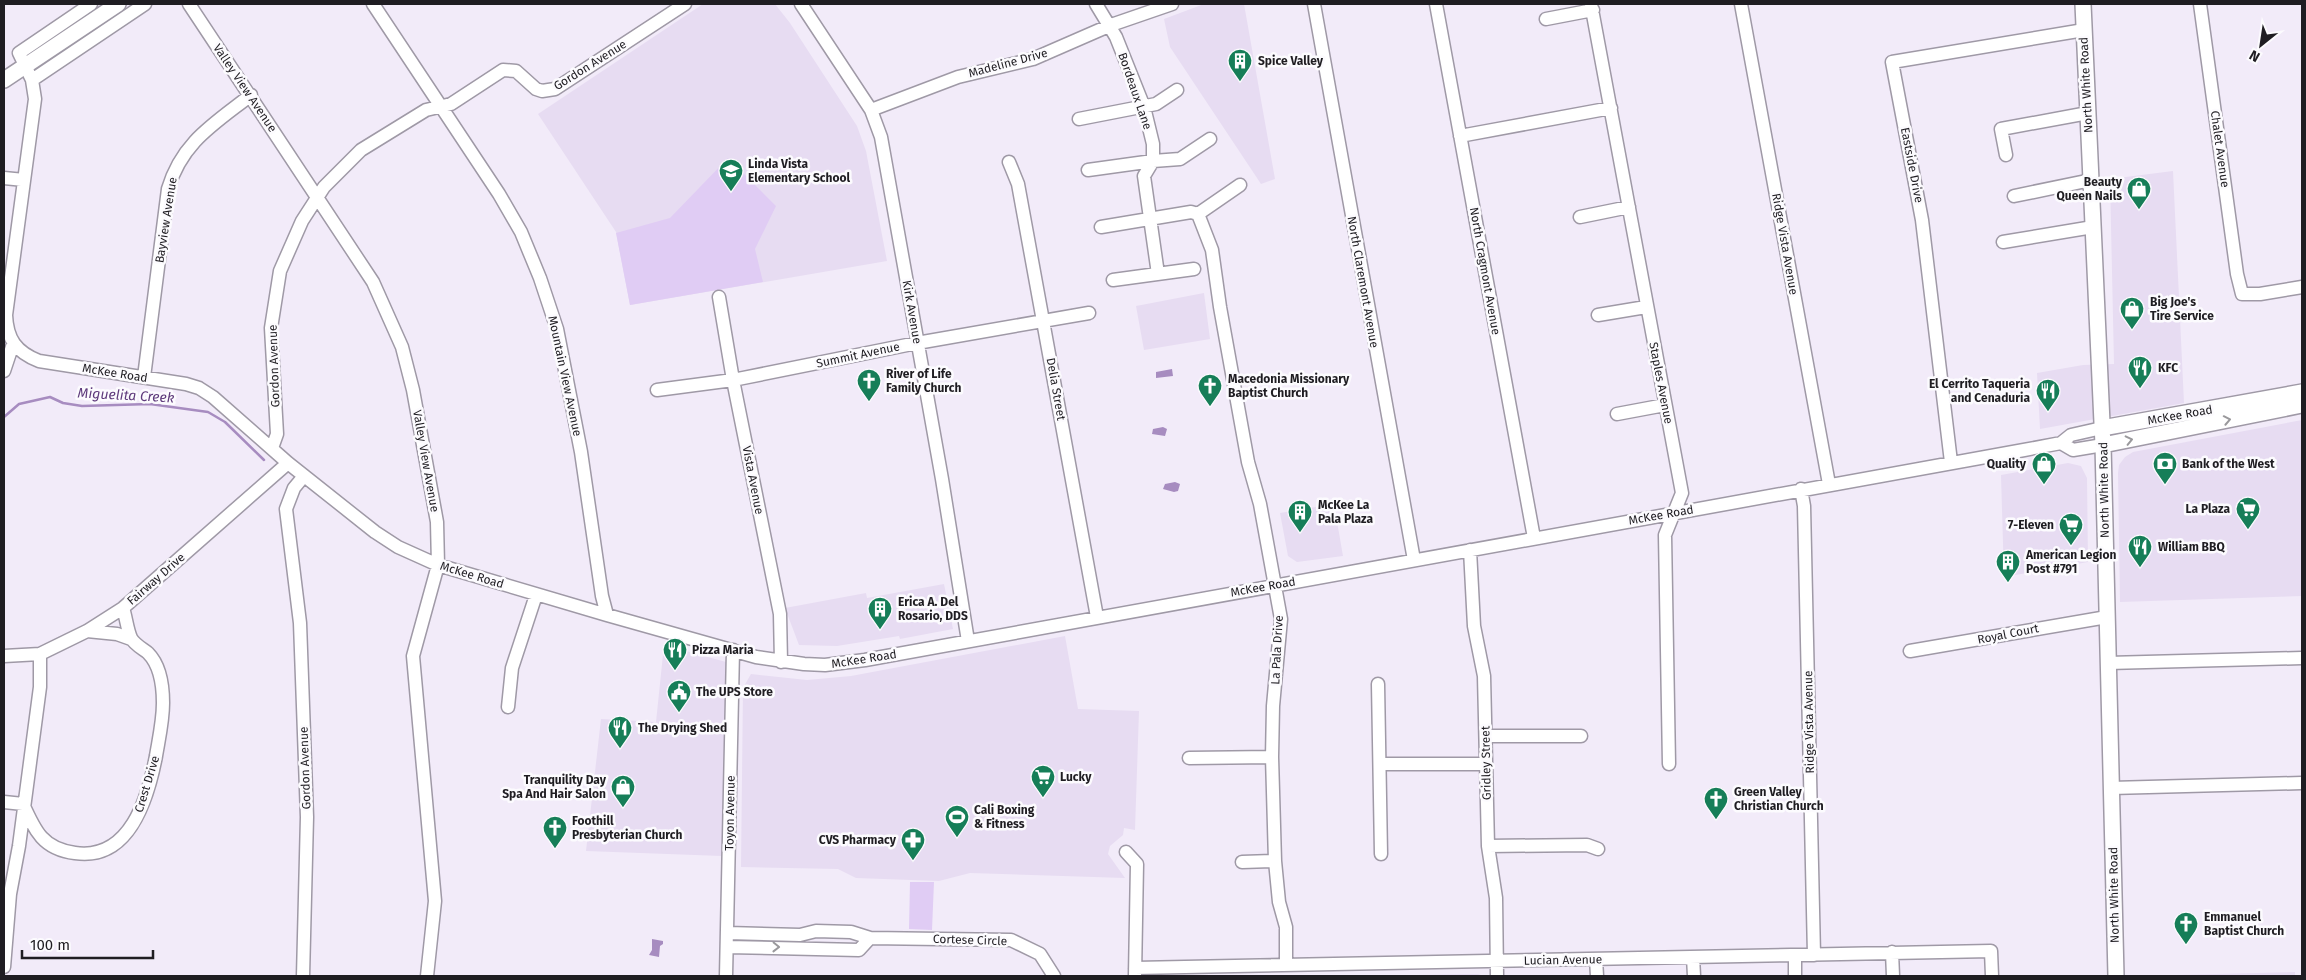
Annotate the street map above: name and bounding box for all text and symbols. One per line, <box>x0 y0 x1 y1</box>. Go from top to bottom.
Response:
north arrow <box>2236 20 2286 70</box>
street label: Gordon Avenue <box>551 37 629 93</box>
street label: North White Road <box>2076 37 2096 133</box>
street label: Valley View Avenue <box>210 41 280 135</box>
street label: Madeline Drive <box>967 46 1049 80</box>
text: N <box>2246 46 2263 66</box>
building icon: Spice Valley <box>1227 48 1253 82</box>
street label: Bordeaux Lane <box>1115 51 1155 131</box>
place label: Spice Valley <box>1258 54 1324 68</box>
street label: Chalet Avenue <box>2208 110 2232 188</box>
street label: Eastside Drive <box>1898 126 1926 204</box>
place label: Linda Vista Elementary School <box>748 157 851 185</box>
school or university icon: Linda Vista Elementary School <box>718 158 744 192</box>
place label: Beauty Queen Nails <box>2057 175 2123 203</box>
street label: Bayview Avenue <box>152 176 180 264</box>
shop icon: Beauty Queen Nails <box>2126 176 2152 210</box>
street label: Ridge Vista Avenue <box>1769 192 1801 296</box>
street label: North Cragmont Avenue <box>1467 206 1503 336</box>
street label: North Claremont Avenue <box>1345 215 1381 349</box>
street label: Kirk Avenue <box>900 279 924 345</box>
place label: Big Joe's Tire Service <box>2150 295 2214 323</box>
shop icon: Big Joe's Tire Service <box>2119 296 2145 330</box>
street label: Mountain View Avenue <box>545 314 585 438</box>
street label: Gordon Avenue <box>266 324 282 408</box>
street label: Summit Avenue <box>815 339 901 371</box>
street label: Staples Avenue <box>1646 341 1676 425</box>
restaurant icon: KFC <box>2127 355 2153 389</box>
street label: Delia Street <box>1044 357 1069 422</box>
street label: McKee Road <box>81 361 149 385</box>
place label: KFC <box>2158 361 2178 375</box>
place label: River of Life Family Church <box>886 367 961 395</box>
church icon: River of Life Family Church <box>856 368 882 402</box>
place label: Macedonia Missionary Baptist Church <box>1228 372 1350 400</box>
church icon: Macedonia Missionary Baptist Church <box>1197 373 1223 407</box>
place label: El Cerrito Taqueria and Cenaduria <box>1929 377 2030 405</box>
restaurant icon: El Cerrito Taqueria and Cenaduria <box>2035 378 2061 412</box>
water label: Miguelita Creek <box>77 384 175 407</box>
street label: McKee Road <box>2146 402 2214 428</box>
street label: Valley View Avenue <box>410 409 442 513</box>
one-way arrow <box>2223 415 2232 426</box>
one-way arrow <box>2125 435 2134 446</box>
street label: North White Road <box>2096 442 2112 538</box>
street label: Vista Avenue <box>740 445 766 515</box>
shop icon: Quality <box>2031 451 2057 485</box>
bank icon: Bank of the West <box>2152 451 2178 485</box>
place label: Quality <box>1987 457 2027 471</box>
place label: Bank of the West <box>2182 457 2275 471</box>
supermarket icon: La Plaza <box>2235 496 2261 530</box>
place label: McKee La Pala Plaza <box>1318 498 1373 526</box>
building icon: McKee La Pala Plaza <box>1287 499 1313 533</box>
street label: McKee Road <box>1627 502 1695 528</box>
place label: La Plaza <box>2185 502 2230 516</box>
supermarket icon: 7-Eleven <box>2058 512 2084 546</box>
place label: 7-Eleven <box>2008 518 2054 532</box>
restaurant icon: William BBQ <box>2127 534 2153 568</box>
place label: William BBQ <box>2158 540 2225 554</box>
place label: American Legion Post #791 <box>2025 548 2116 576</box>
building icon: American Legion Post #791 <box>1995 549 2021 583</box>
street label: Fairway Drive <box>124 550 188 608</box>
street label: McKee Road <box>438 559 506 591</box>
street label: McKee Road <box>1229 574 1297 600</box>
place label: Erica A. Del Rosario, DDS <box>898 595 968 623</box>
building icon: Erica A. Del Rosario, DDS <box>867 596 893 630</box>
street label: La Pala Drive <box>1268 615 1286 685</box>
street label: Royal Court <box>1976 621 2041 647</box>
restaurant icon: Pizza Maria <box>662 637 688 671</box>
place label: Pizza Maria <box>692 643 754 657</box>
street label: McKee Road <box>830 647 898 671</box>
street label: Ridge Vista Avenue <box>1801 670 1817 774</box>
public building icon: The UPS Store <box>666 679 692 713</box>
place label: The UPS Store <box>696 685 773 699</box>
restaurant icon: The Drying Shed <box>607 715 633 749</box>
place label: The Drying Shed <box>638 721 727 735</box>
street label: Gridley Street <box>1478 725 1494 800</box>
street label: Gordon Avenue <box>297 726 313 810</box>
street label: Crest Drive <box>132 754 162 814</box>
supermarket icon: Lucky <box>1030 764 1056 798</box>
place label: Lucky <box>1060 770 1092 784</box>
place label: Tranquility Day Spa And Hair Salon <box>502 773 607 801</box>
shop icon: Tranquility Day Spa And Hair Salon <box>610 774 636 808</box>
street label: Toyon Avenue <box>722 775 738 851</box>
place label: Green Valley Christian Church <box>1734 785 1824 813</box>
church icon: Green Valley Christian Church <box>1703 786 1729 820</box>
place label: Cali Boxing & Fitness <box>974 803 1035 831</box>
sports icon: Cali Boxing & Fitness <box>944 804 970 838</box>
place label: Foothill Presbyterian Church <box>572 814 682 842</box>
church icon: Foothill Presbyterian Church <box>542 815 568 849</box>
pharmacy icon: CVS Pharmacy <box>900 827 926 861</box>
place label: CVS Pharmacy <box>819 833 897 847</box>
street label: North White Road <box>2106 847 2122 943</box>
place label: Emmanuel Baptist Church <box>2204 910 2284 938</box>
church icon: Emmanuel Baptist Church <box>2173 911 2199 945</box>
scale bar <box>22 928 154 960</box>
street label: Cortese Circle <box>933 932 1007 948</box>
text: 100 m <box>30 936 70 954</box>
one-way arrow <box>772 942 780 953</box>
street label: Lucian Avenue <box>1524 952 1602 968</box>

